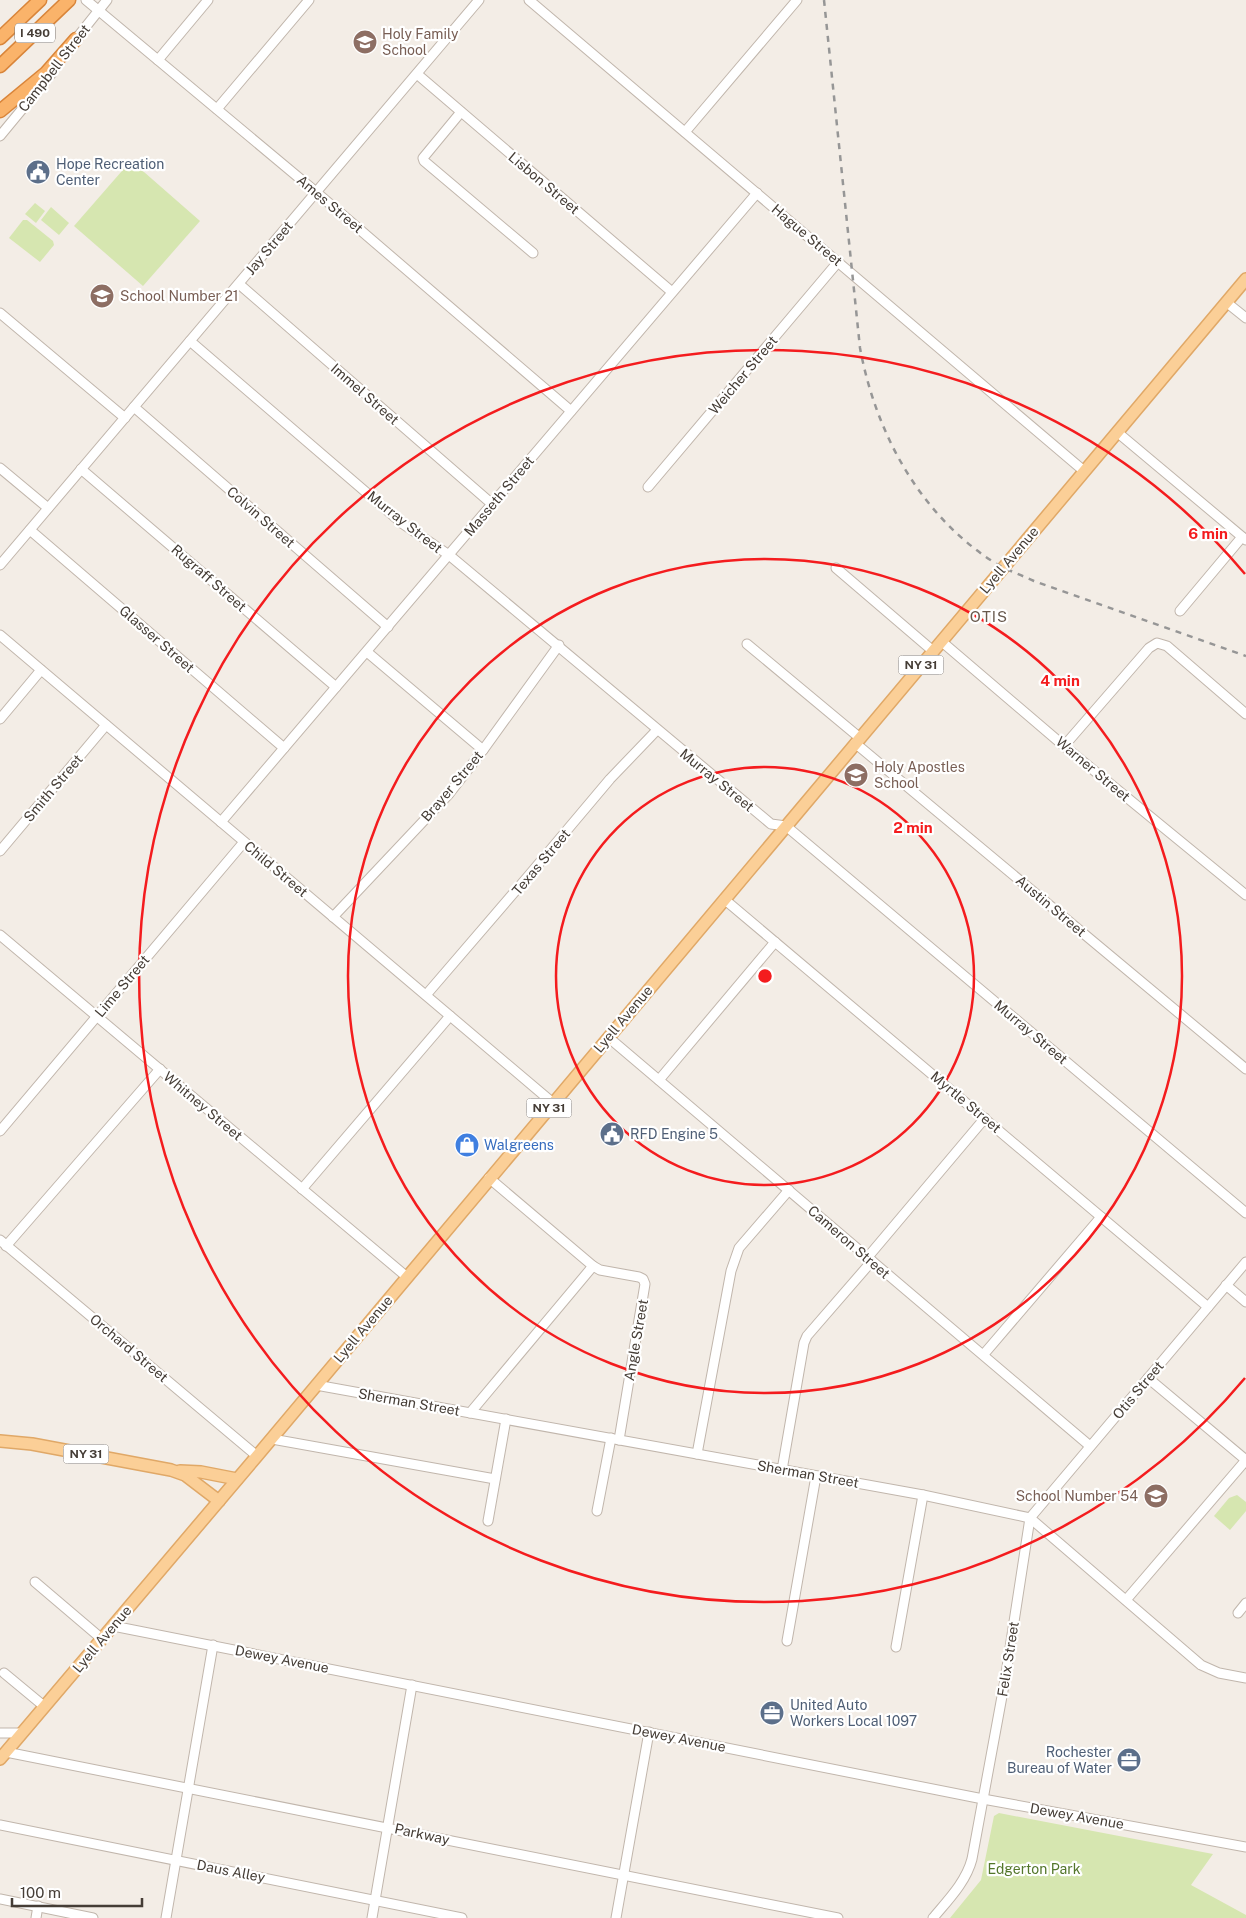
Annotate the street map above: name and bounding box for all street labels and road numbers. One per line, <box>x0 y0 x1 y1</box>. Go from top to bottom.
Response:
street label: Campbell Street <box>15 21 93 115</box>
road number: I 490 <box>15 23 55 42</box>
street label: Lisbon Street <box>505 149 583 217</box>
street label: Ames Street <box>294 172 366 236</box>
street label: Hague Street <box>768 201 846 269</box>
street label: Jay Street <box>242 218 296 278</box>
street label: Weicher Street <box>706 333 780 417</box>
street label: Immel Street <box>328 360 402 428</box>
street label: Masseth Street <box>461 453 537 539</box>
street label: Colvin Street <box>224 483 298 551</box>
street label: Murray Street <box>364 488 446 556</box>
street label: Lyell Avenue <box>976 523 1042 597</box>
street label: Rugraff Street <box>168 541 250 615</box>
street label: Glasser Street <box>116 602 198 676</box>
road number: NY 31 <box>898 656 944 674</box>
street label: Warner Street <box>1053 733 1133 805</box>
street label: Murray Street <box>677 745 757 815</box>
street label: Brayer Street <box>418 747 486 825</box>
street label: Smith Street <box>20 751 86 825</box>
street label: Texas Street <box>509 826 573 898</box>
street label: Child Street <box>241 838 311 900</box>
street label: Austin Street <box>1013 872 1089 940</box>
street label: Lime Street <box>91 952 153 1020</box>
street label: Lyell Avenue <box>590 982 656 1056</box>
street label: Murray Street <box>991 997 1071 1067</box>
street label: Whitney Street <box>160 1068 246 1144</box>
street label: Myrtle Street <box>928 1068 1004 1136</box>
road number: NY 31 <box>526 1098 572 1118</box>
street label: Cameron Street <box>805 1202 893 1282</box>
street label: Lyell Avenue <box>330 1292 396 1366</box>
street label: Angle Street <box>621 1298 651 1382</box>
street label: Orchard Street <box>87 1311 171 1385</box>
street label: Otis Street <box>1109 1358 1167 1422</box>
street label: Sherman Street <box>357 1385 461 1419</box>
road number: NY 31 <box>64 1445 108 1464</box>
street label: Sherman Street <box>756 1457 860 1491</box>
street label: Lyell Avenue <box>69 1602 135 1676</box>
street label: Felix Street <box>994 1620 1022 1698</box>
street label: Dewey Avenue <box>234 1642 330 1676</box>
street label: Dewey Avenue <box>631 1721 727 1755</box>
street label: Dewey Avenue <box>1029 1800 1125 1832</box>
street label: Parkway <box>393 1820 451 1848</box>
street label: Daus Alley <box>196 1857 267 1886</box>

